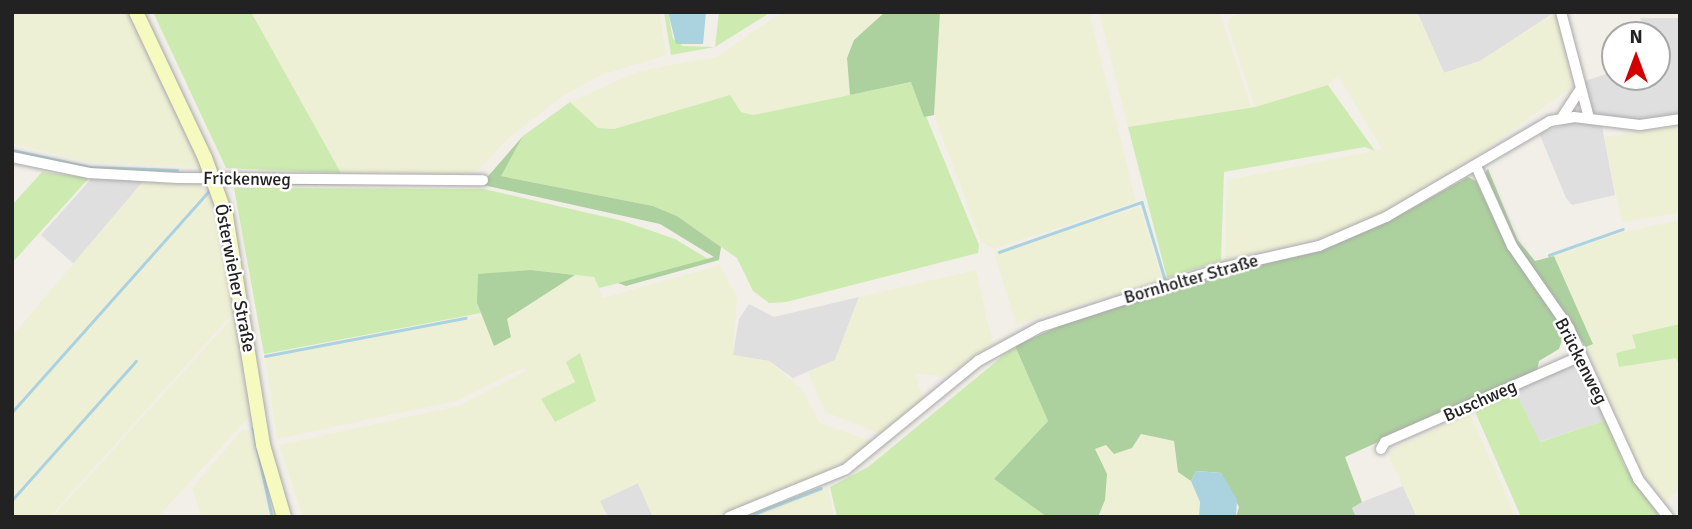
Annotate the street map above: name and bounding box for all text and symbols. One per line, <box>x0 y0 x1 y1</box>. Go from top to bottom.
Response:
north arrow <box>1601 21 1671 91</box>
text: N <box>1629 25 1643 49</box>
street label: Frickenweg <box>203 167 291 191</box>
street label: Österwieher Straße <box>210 202 260 354</box>
street label: Bornholter Straße <box>1121 249 1261 309</box>
street label: Brückenweg <box>1550 314 1612 408</box>
street label: Buschweg <box>1440 375 1520 427</box>

